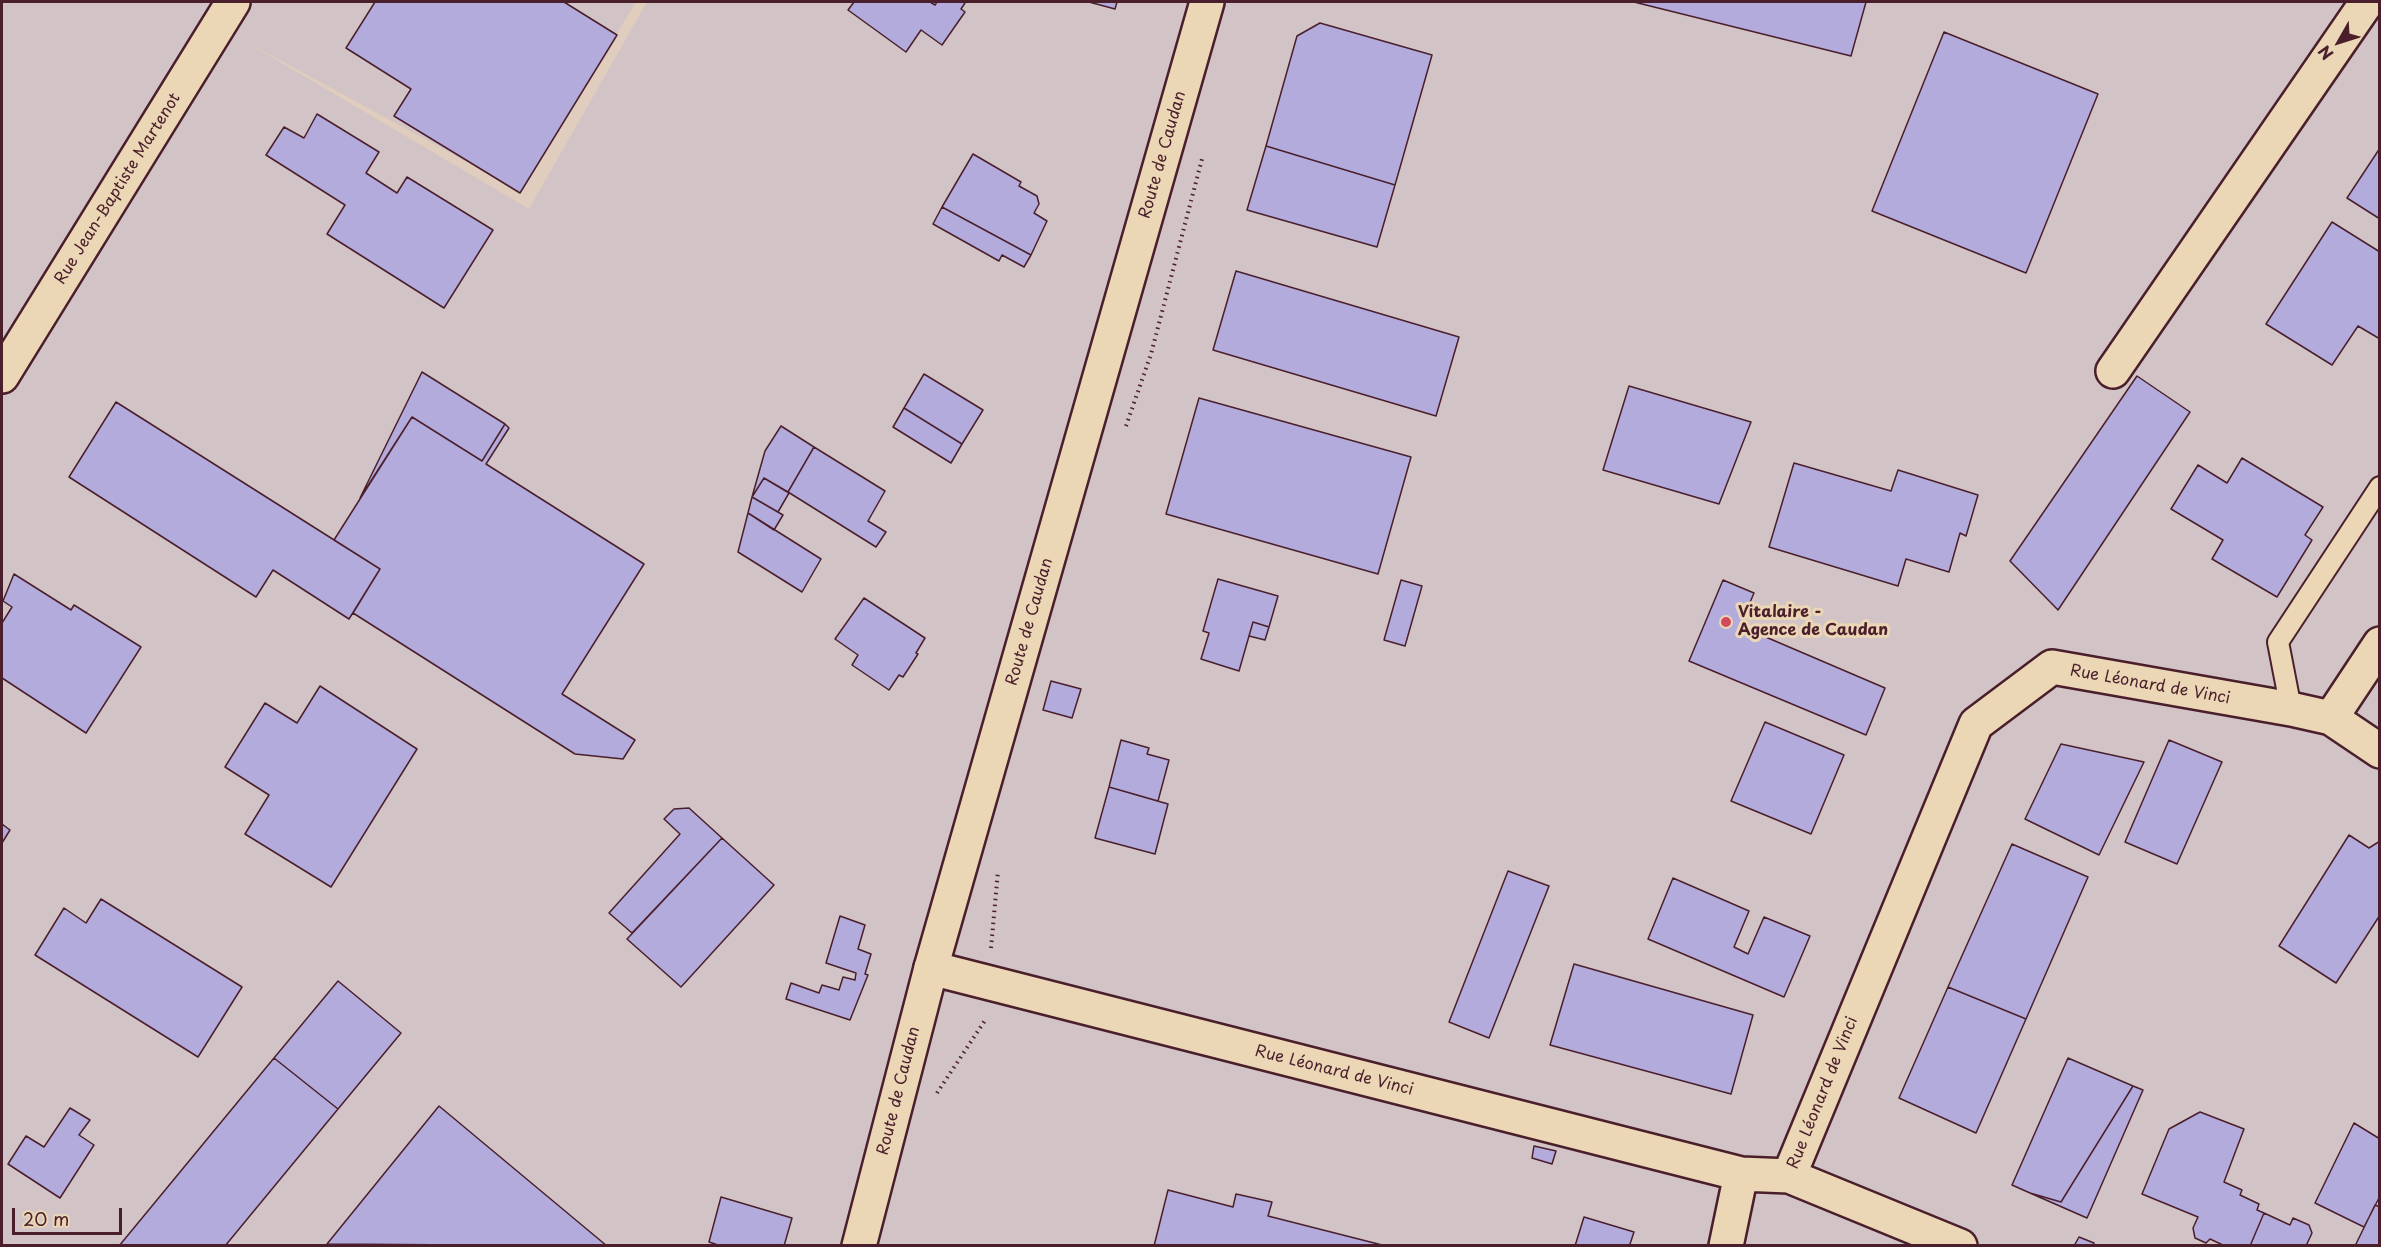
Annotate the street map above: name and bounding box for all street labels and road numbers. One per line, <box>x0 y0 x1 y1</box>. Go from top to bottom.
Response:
street label: Route de Caudan <box>1136 89 1190 221</box>
street label: Rue Jean-Baptiste Martenot <box>51 90 185 288</box>
street label: Route de Caudan <box>1003 556 1057 688</box>
street label: Rue Léonard de Vinci <box>2068 661 2232 709</box>
street label: Rue Léonard de Vinci <box>1784 1014 1862 1172</box>
street label: Route de Caudan <box>874 1025 924 1157</box>
street label: Rue Léonard de Vinci <box>1253 1042 1415 1100</box>

